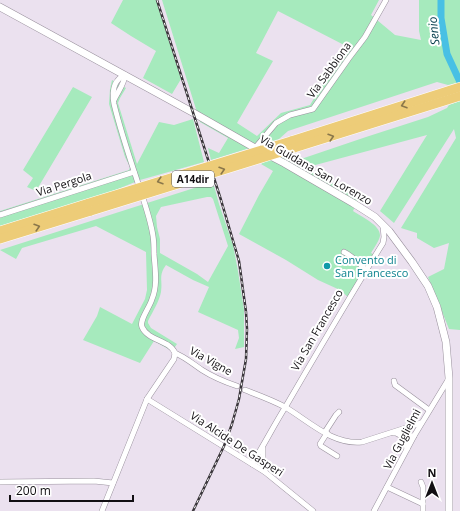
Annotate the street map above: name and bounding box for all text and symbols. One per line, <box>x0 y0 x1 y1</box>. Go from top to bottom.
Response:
water label: Senio <box>424 16 443 46</box>
street label: Via Sabbiona <box>303 39 354 101</box>
one-way arrow <box>401 100 408 109</box>
street label: Via Guidana San Lorenzo <box>257 131 376 208</box>
one-way arrow <box>328 133 335 141</box>
one-way arrow <box>219 166 226 175</box>
street label: Via Pergola <box>34 168 93 199</box>
road number: A14dir <box>172 171 214 187</box>
one-way arrow <box>157 176 164 185</box>
one-way arrow <box>34 224 41 232</box>
place label: Convento di San Francesco <box>335 252 409 280</box>
marker: Convento di San Francesco <box>322 261 332 271</box>
street label: Via San Francesco <box>287 286 346 373</box>
street label: Via Vigne <box>187 343 235 378</box>
street label: Via Guglielmi <box>379 406 424 472</box>
street label: Via Alcide De Gasperi <box>188 408 287 479</box>
north arrow <box>412 463 452 503</box>
text: N <box>428 465 436 480</box>
scale bar <box>10 477 133 503</box>
text: 200 m <box>16 482 51 499</box>

